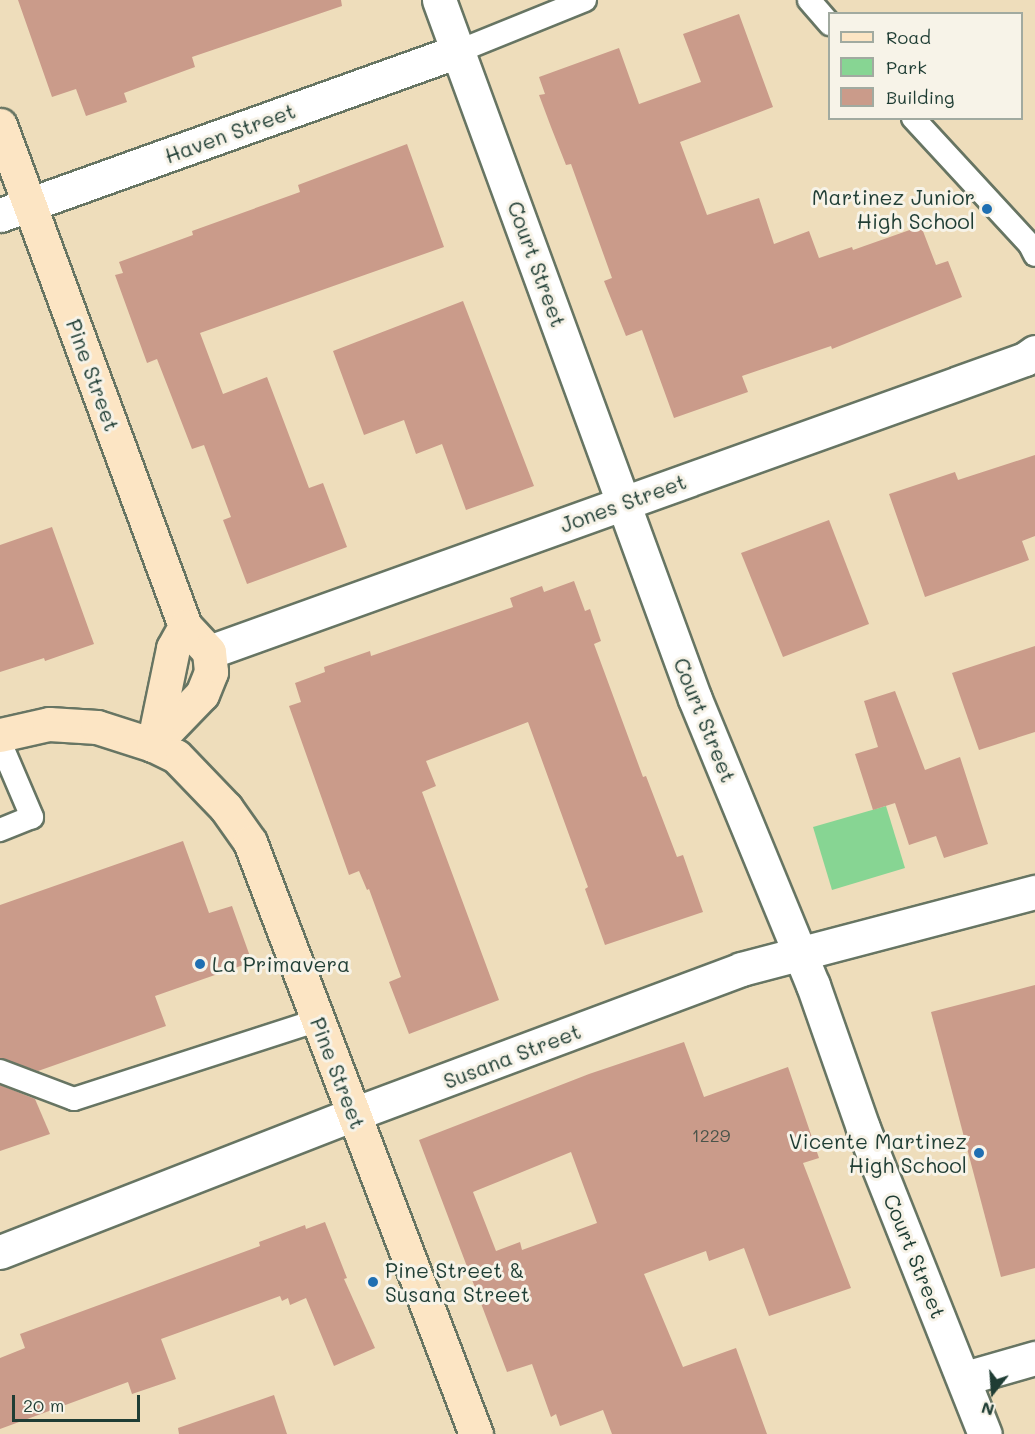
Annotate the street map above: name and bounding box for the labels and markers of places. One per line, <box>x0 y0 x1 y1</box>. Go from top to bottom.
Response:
place label: Martinez Junior High School <box>812 184 975 234</box>
marker: Martinez Junior High School <box>980 202 994 216</box>
place label: La Primavera <box>212 951 350 977</box>
marker: La Primavera <box>193 957 207 971</box>
place label: Vicente Martinez High School <box>789 1128 967 1178</box>
marker: Vicente Martinez High School <box>972 1146 986 1160</box>
place label: Pine Street & Susana Street <box>385 1257 530 1307</box>
marker: Pine Street & Susana Street <box>366 1275 380 1289</box>

